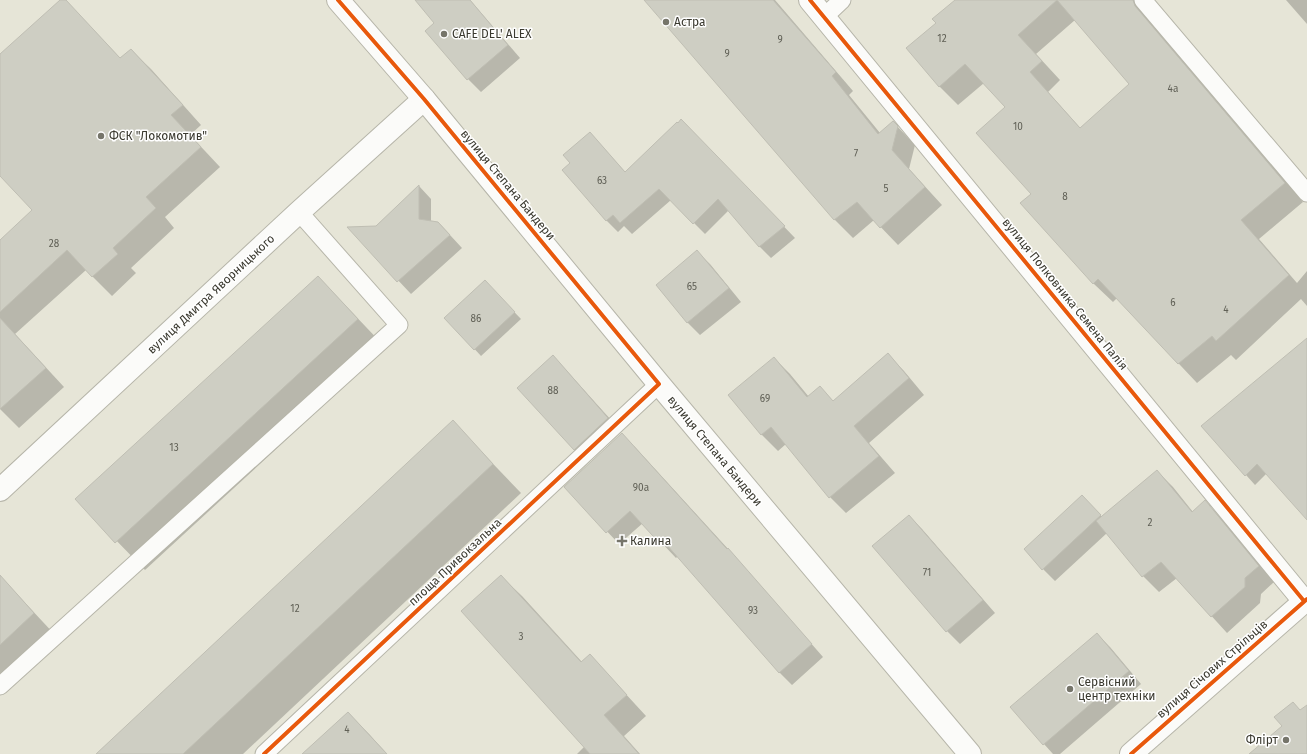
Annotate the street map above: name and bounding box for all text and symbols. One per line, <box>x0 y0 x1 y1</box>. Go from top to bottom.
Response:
place label: Астра <box>674 15 706 29</box>
marker: Астра <box>661 17 671 27</box>
place label: CAFE DEL' ALEX <box>452 27 532 41</box>
marker: CAFE DEL' ALEX <box>439 29 449 39</box>
house number: 12 <box>937 33 947 45</box>
house number: 9 <box>777 34 783 46</box>
house number: 9 <box>724 48 730 60</box>
house number: 4а <box>1168 83 1178 95</box>
house number: 10 <box>1013 121 1023 133</box>
street label: вулиця Степана Бандери <box>458 127 558 243</box>
place label: ФСК "Локомотив" <box>109 129 207 143</box>
marker: ФСК "Локомотив" <box>96 131 106 141</box>
house number: 7 <box>854 148 859 160</box>
house number: 63 <box>597 175 607 187</box>
house number: 5 <box>883 183 889 195</box>
house number: 8 <box>1062 191 1068 203</box>
street label: вулиця Полковника Семена Палія <box>999 215 1131 373</box>
street label: вулиця Дмитра Яворницького <box>145 231 277 357</box>
house number: 28 <box>49 238 60 250</box>
house number: 65 <box>687 281 697 293</box>
house number: 6 <box>1170 297 1176 309</box>
house number: 4 <box>1223 304 1229 316</box>
house number: 86 <box>471 313 481 325</box>
house number: 88 <box>547 385 559 397</box>
street label: вулиця Степана Бандери <box>665 393 765 509</box>
house number: 69 <box>760 393 770 405</box>
house number: 13 <box>169 442 179 454</box>
house number: 90а <box>633 482 649 494</box>
street label: площа Привокзальна <box>406 515 504 609</box>
house number: 2 <box>1148 517 1153 529</box>
place label: Калина <box>630 534 671 548</box>
marker: Калина <box>617 536 627 546</box>
house number: 71 <box>923 567 931 579</box>
house number: 12 <box>290 603 300 615</box>
house number: 93 <box>748 605 758 617</box>
street label: вулиця Січових Стрільців <box>1154 617 1270 721</box>
house number: 3 <box>519 631 524 643</box>
place label: Сервісний центр техніки <box>1078 675 1156 703</box>
marker: Сервісний центр техніки <box>1065 684 1075 694</box>
house number: 4 <box>344 724 350 736</box>
place label: Флірт <box>1246 733 1279 747</box>
marker: Флірт <box>1281 735 1291 745</box>

